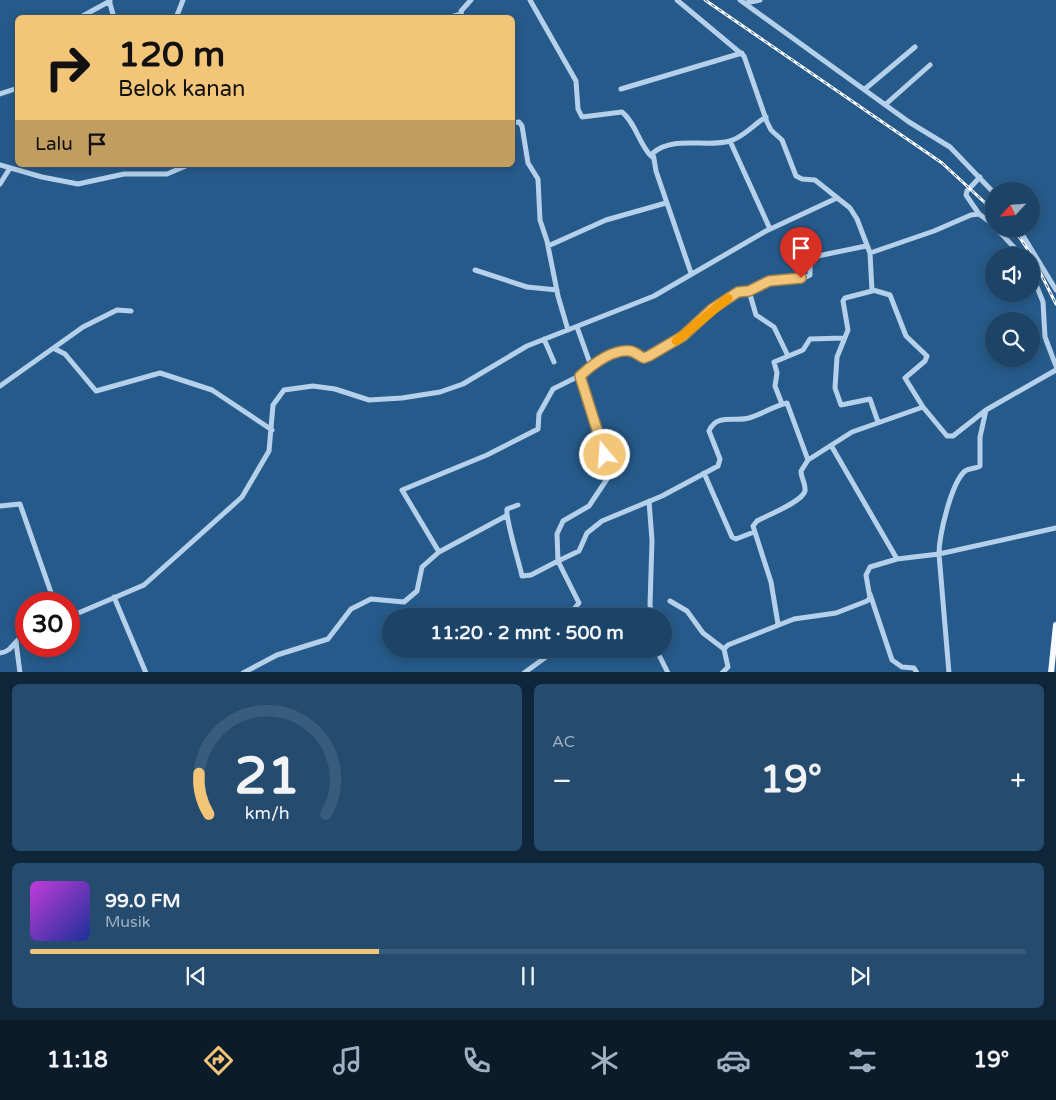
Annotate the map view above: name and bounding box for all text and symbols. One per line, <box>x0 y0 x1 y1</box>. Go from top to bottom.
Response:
text: 120 m <box>118 34 225 76</box>
icon: right <box>35 35 100 100</box>
text: Belok kanan <box>118 76 245 102</box>
icon: arrive <box>83 130 111 158</box>
text: Lalu <box>35 133 73 155</box>
north arrow <box>985 182 1040 238</box>
map controls <box>985 182 1040 367</box>
pin <box>780 227 822 278</box>
icon: arrive <box>787 234 815 262</box>
button: sound <box>985 247 1040 302</box>
button: search <box>985 312 1040 367</box>
position arrow <box>578 428 630 480</box>
speed limit sign: 30 <box>15 592 80 657</box>
text: 11:20 · 2 mnt · 500 m <box>430 622 624 644</box>
text: AC <box>552 732 575 752</box>
text: 21 <box>234 745 300 808</box>
text: 19° <box>760 757 822 803</box>
text: − <box>552 764 572 798</box>
text: + <box>1010 764 1026 798</box>
text: km/h <box>245 803 289 824</box>
text: 99.0 FM <box>105 890 181 912</box>
text: Musik <box>105 912 150 932</box>
icon: previous <box>182 962 210 990</box>
icon: pause <box>514 962 542 990</box>
icon: next <box>846 962 874 990</box>
icon: directions <box>201 1043 236 1078</box>
icon: music <box>330 1043 365 1078</box>
icon: phone <box>459 1043 494 1078</box>
icon: climate <box>587 1043 622 1078</box>
icon: car <box>716 1043 751 1078</box>
icon: filters <box>845 1043 880 1078</box>
text: 11:18 <box>47 1047 108 1073</box>
text: 19° <box>973 1047 1009 1073</box>

